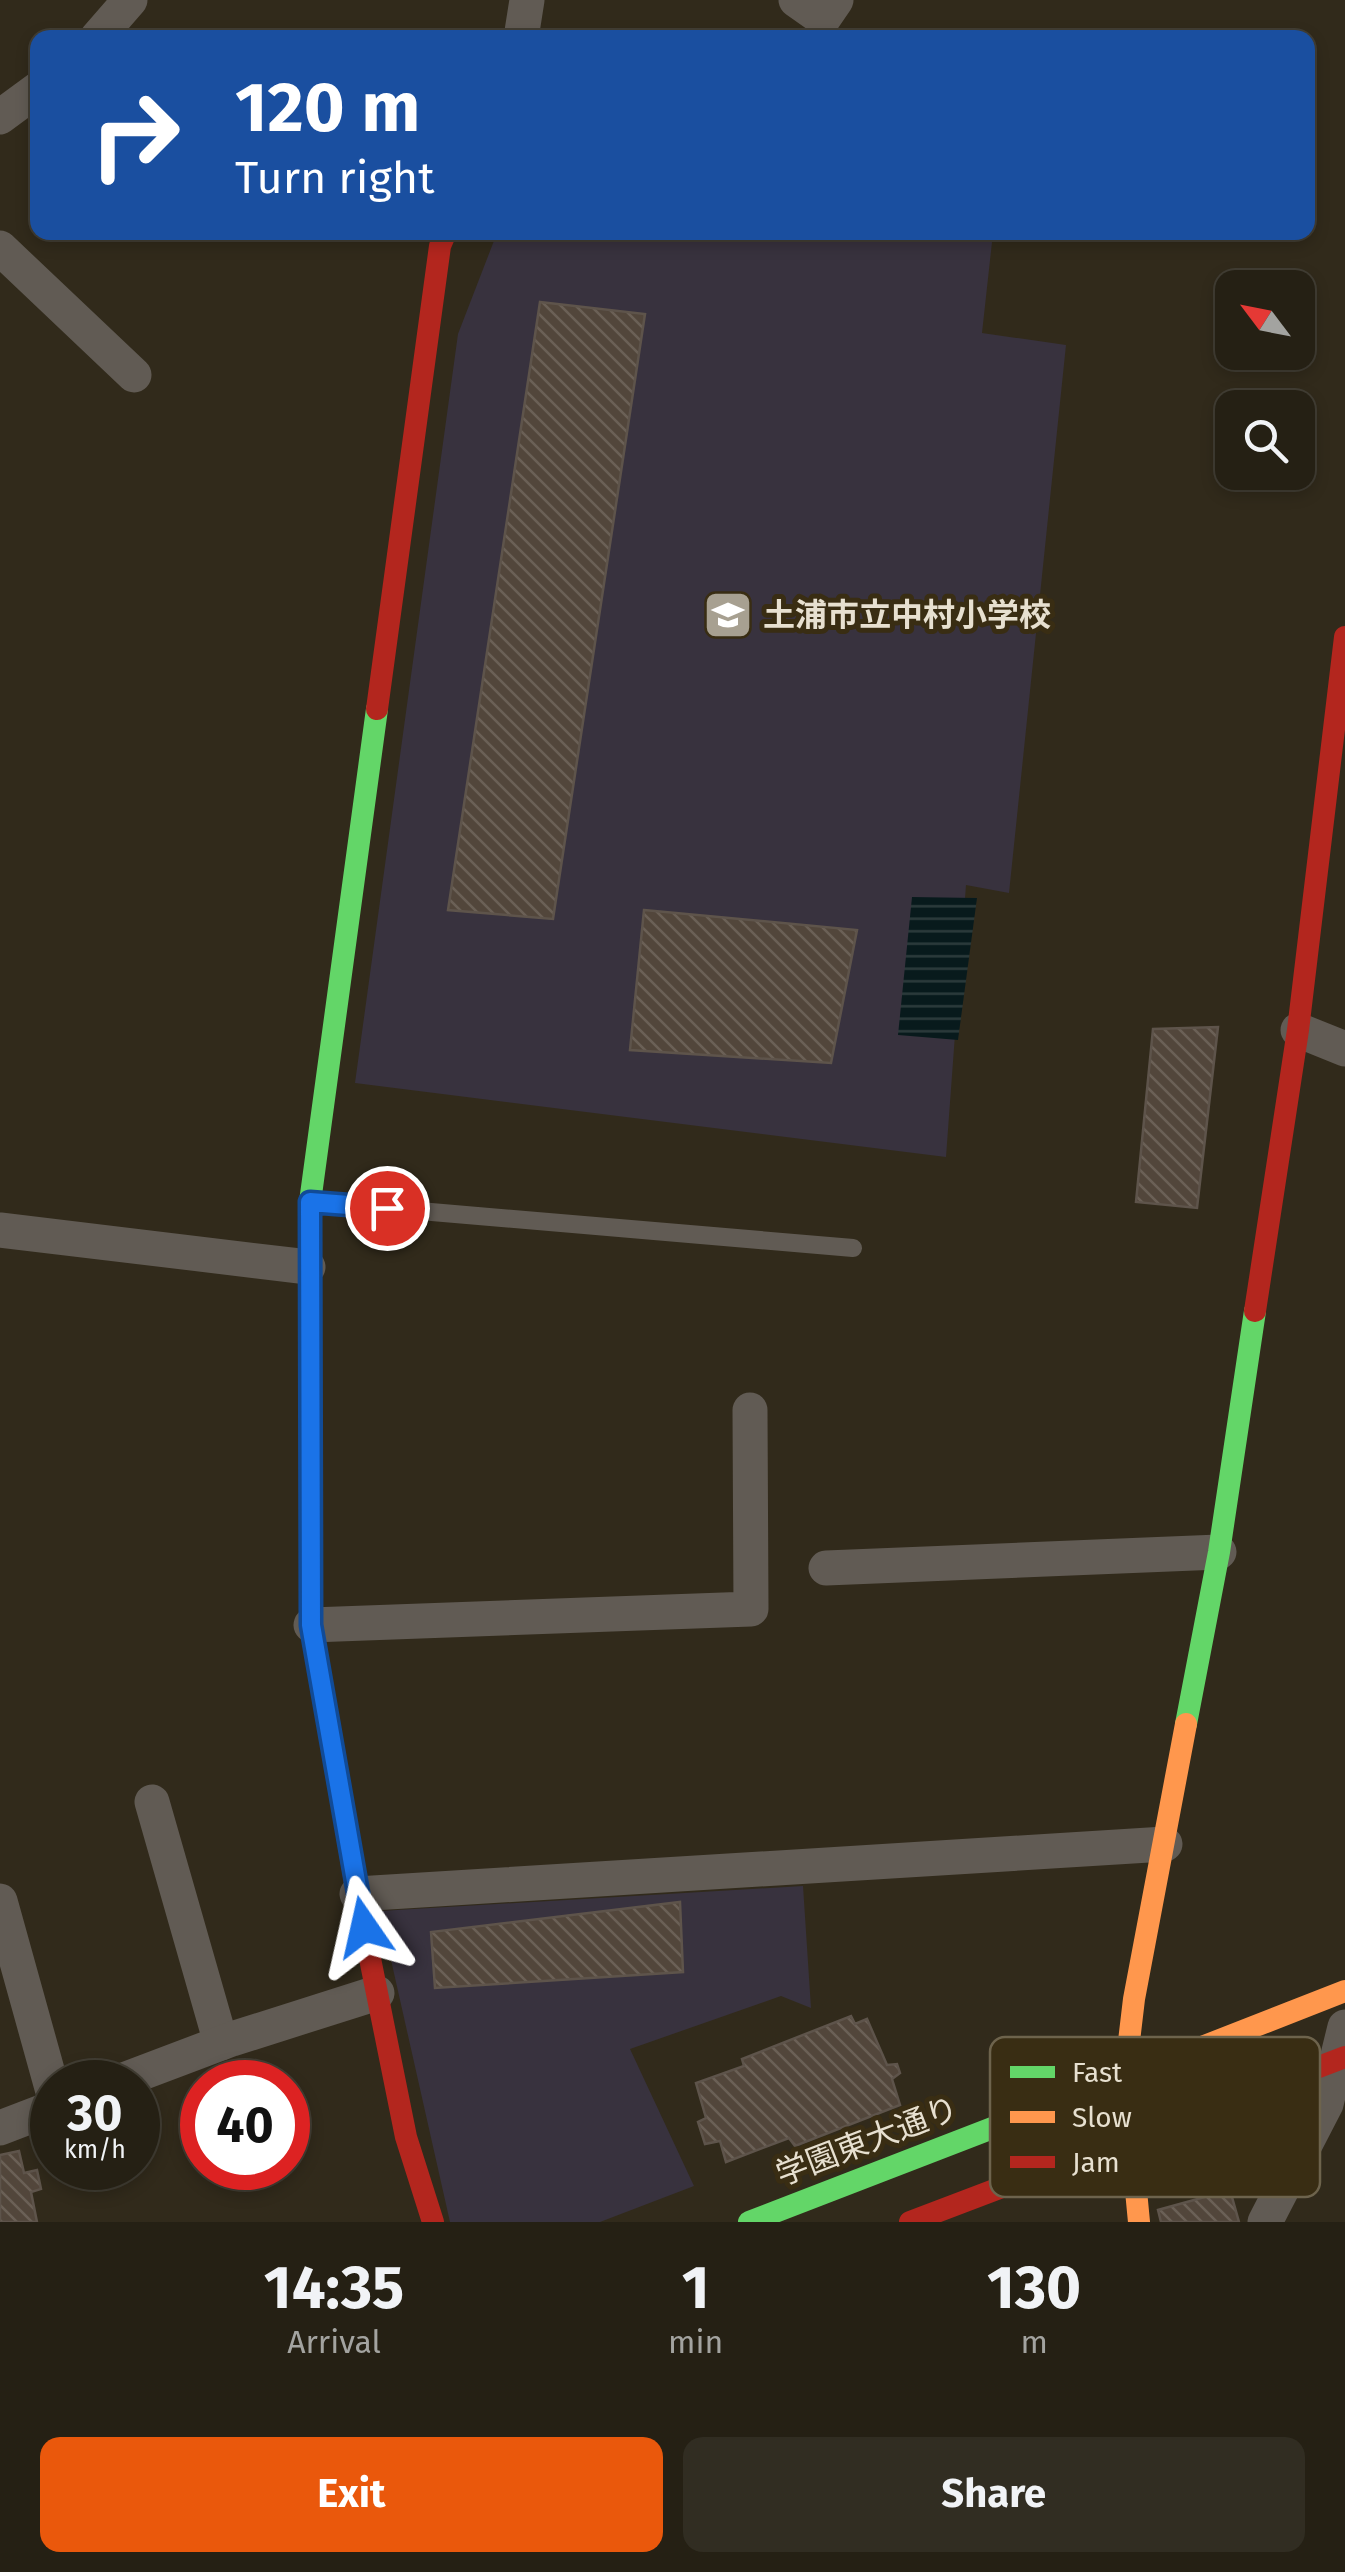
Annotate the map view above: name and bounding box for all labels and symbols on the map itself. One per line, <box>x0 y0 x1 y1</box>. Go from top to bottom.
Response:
north arrow <box>1215 270 1315 370</box>
school or university icon: 土浦市立中村小学校 <box>702 589 754 641</box>
place label: 土浦市立中村小学校 <box>763 596 1051 634</box>
pin <box>345 1166 430 1251</box>
position arrow <box>312 1875 416 1979</box>
legend <box>990 2037 1320 2197</box>
text: Fast <box>1072 2056 1123 2089</box>
speed limit sign: 40 <box>180 2060 310 2190</box>
street label: 学園東大通り <box>771 2089 963 2193</box>
text: Slow <box>1072 2101 1132 2134</box>
text: Jam <box>1072 2146 1120 2179</box>

